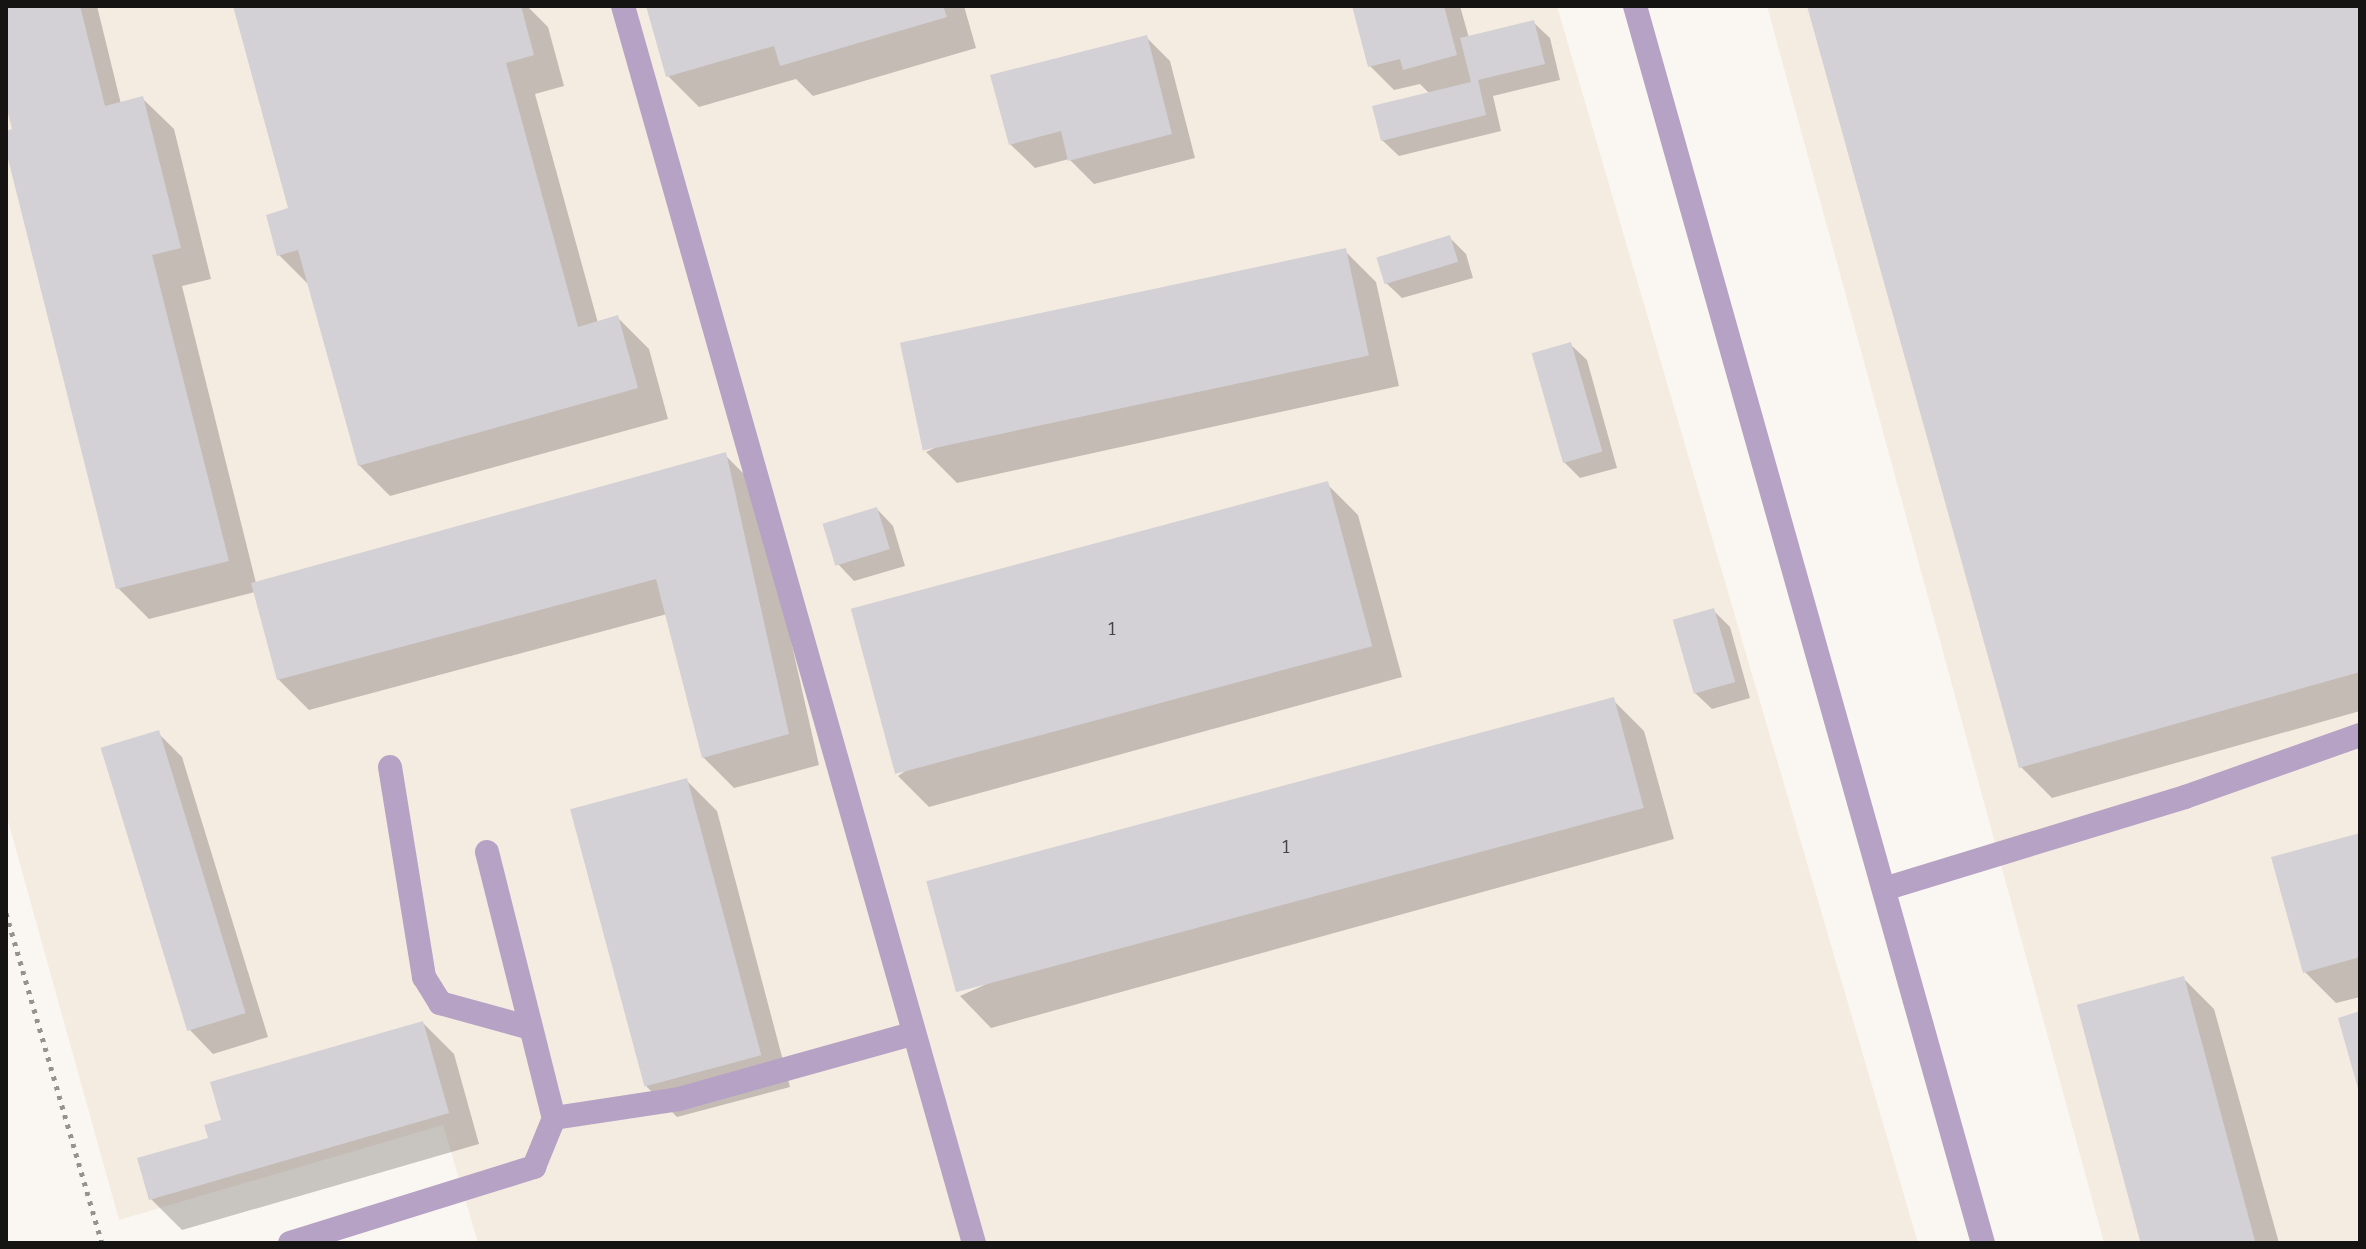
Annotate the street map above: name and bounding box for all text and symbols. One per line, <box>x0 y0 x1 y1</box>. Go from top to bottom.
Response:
house number: 1 <box>1108 618 1116 640</box>
house number: 1 <box>1282 836 1290 858</box>

